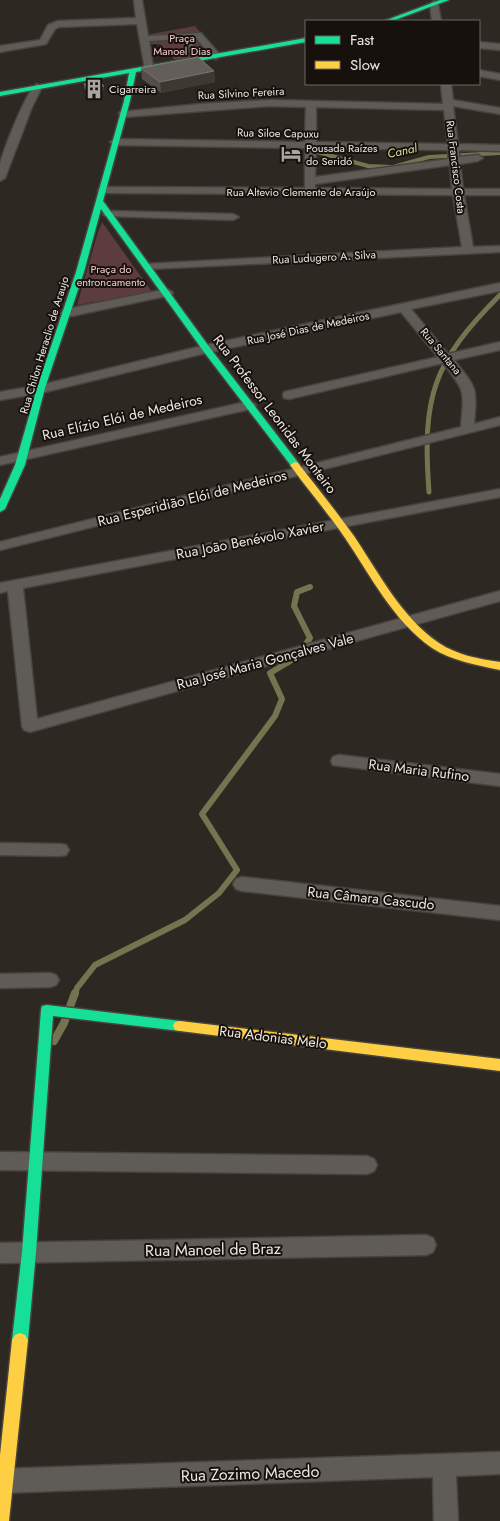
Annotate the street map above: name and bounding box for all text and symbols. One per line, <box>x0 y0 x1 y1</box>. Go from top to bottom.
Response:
legend <box>305 20 480 85</box>
text: Fast <box>350 29 374 51</box>
park label: Praça Manoel Dias <box>153 30 211 59</box>
text: Slow <box>350 54 381 76</box>
building icon: Cigarreira <box>83 78 105 100</box>
place label: Cigarreira <box>109 81 156 97</box>
street label: Rua Silvino Fereira <box>197 83 285 103</box>
street label: Rua Francisco Costa <box>442 120 470 214</box>
street label: Rua Siloe Capuxu <box>237 124 319 142</box>
water label: Canal <box>385 139 420 163</box>
place label: Pousada Raízes do Seridó <box>306 140 378 169</box>
hotel icon: Pousada Raízes do Seridó <box>280 143 302 165</box>
street label: Rua Altevio Clemente de Araújo <box>227 184 375 200</box>
street label: Rua Ludugero A. Silva <box>272 246 376 268</box>
park label: Praça do entroncamento <box>77 261 145 290</box>
street label: Rua Chilon Heraclio de Araujo <box>15 274 73 416</box>
street label: Rua José Dias de Medeiros <box>245 307 371 349</box>
street label: Rua Santana <box>417 324 465 378</box>
street label: Rua Professor Leonidas Monteiro <box>209 330 342 498</box>
street label: Rua Elízio Elói de Medeiros <box>40 389 204 445</box>
street label: Rua Esperidião Elói de Medeiros <box>95 465 289 531</box>
street label: Rua João Benévolo Xavier <box>174 516 326 564</box>
street label: Rua José Maria Gonçalves Vale <box>174 628 356 694</box>
street label: Rua Maria Rufino <box>367 754 471 786</box>
street label: Rua Câmara Cascudo <box>307 881 436 915</box>
street label: Rua Adonias Melo <box>218 1020 328 1054</box>
street label: Rua Manoel de Braz <box>145 1237 282 1262</box>
street label: Rua Zozimo Macedo <box>180 1460 320 1487</box>

